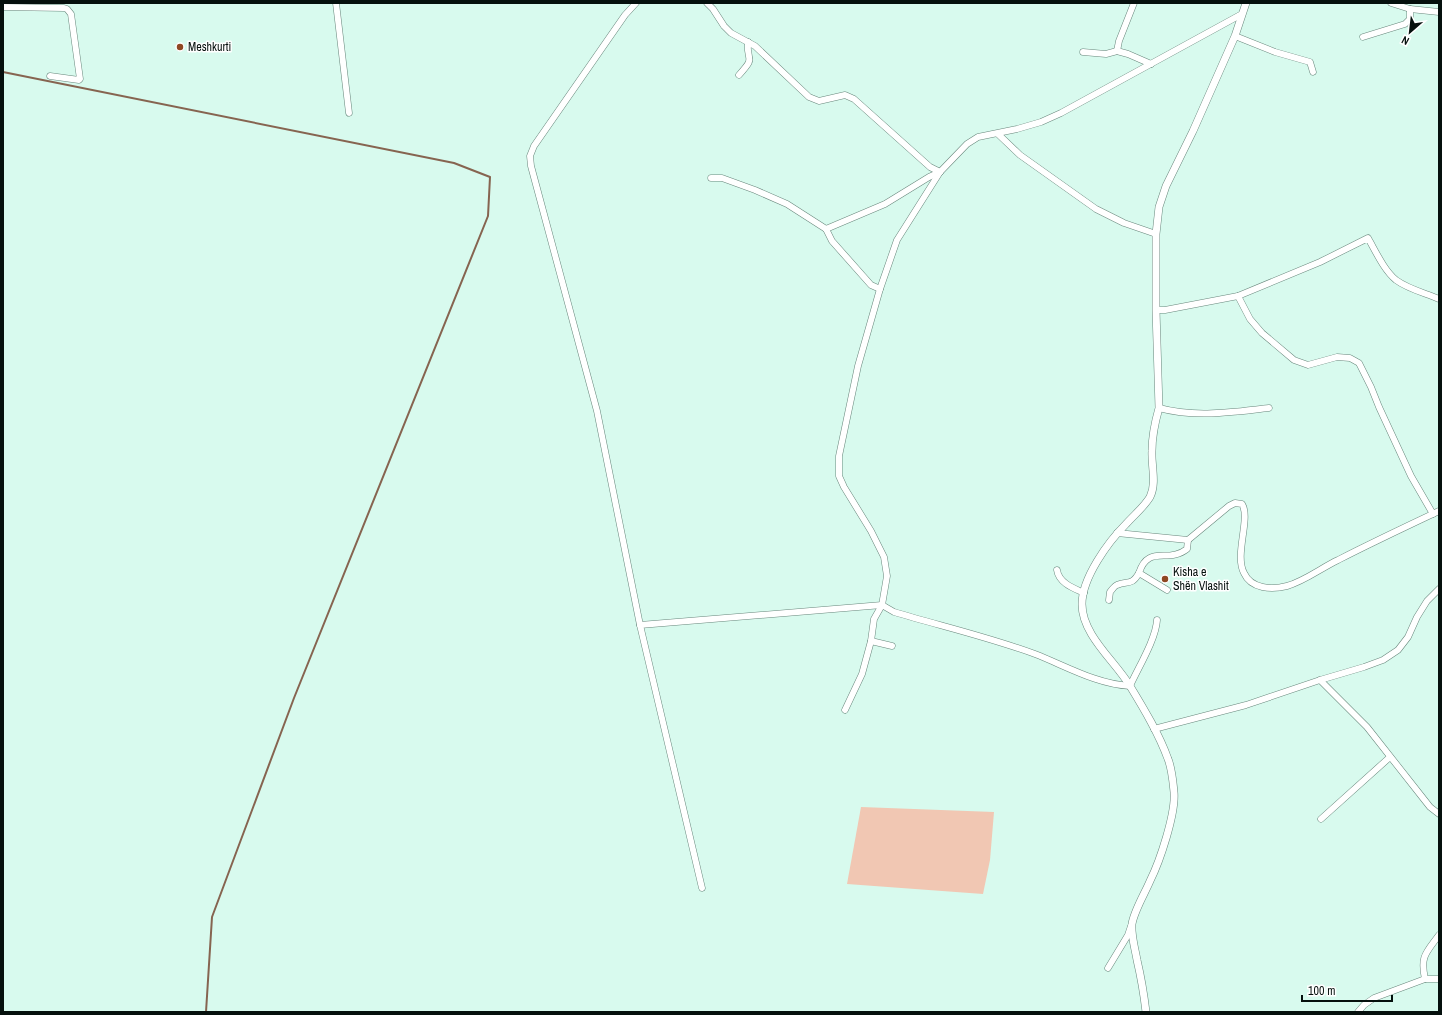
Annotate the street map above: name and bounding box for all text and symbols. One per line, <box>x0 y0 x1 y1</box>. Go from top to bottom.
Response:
north arrow <box>1390 12 1430 52</box>
text: N <box>1399 33 1411 49</box>
place label: Meshkurti <box>188 39 231 55</box>
marker: Meshkurti <box>175 42 185 52</box>
place label: Kisha e Shën Vlashit <box>1173 564 1229 594</box>
marker: Kisha e Shën Vlashit <box>1160 574 1170 584</box>
scale bar <box>1302 977 1392 1003</box>
text: 100 m <box>1308 983 1335 999</box>

